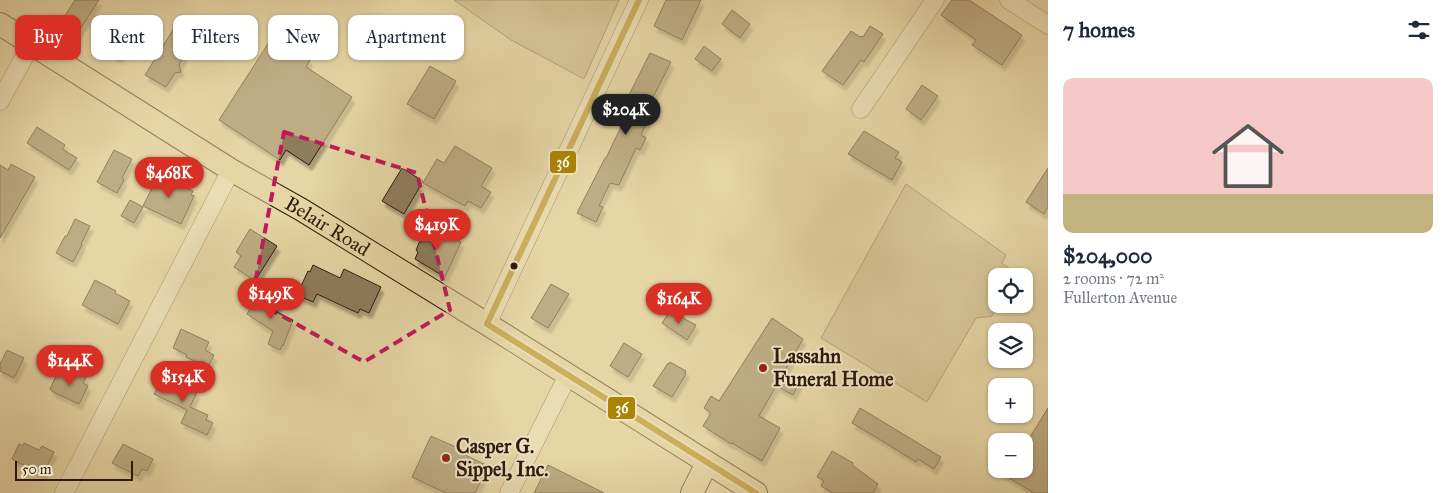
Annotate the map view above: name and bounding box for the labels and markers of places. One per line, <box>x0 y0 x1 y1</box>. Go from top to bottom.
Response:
pin: $204K <box>591 94 661 136</box>
pin: $468K <box>134 156 204 199</box>
pin: $419K <box>402 208 472 251</box>
unlabelled marker <box>509 261 519 271</box>
pin: $149K <box>236 278 306 320</box>
pin: $164K <box>644 282 714 325</box>
pin: $144K <box>35 344 105 387</box>
place label: Lassahn Funeral Home <box>773 344 894 391</box>
pin: $154K <box>148 360 218 403</box>
marker: Lassahn Funeral Home <box>757 362 769 374</box>
place label: Casper G. Sippel, Inc. <box>456 434 548 482</box>
marker: Casper G. Sippel, Inc. <box>440 452 452 464</box>

